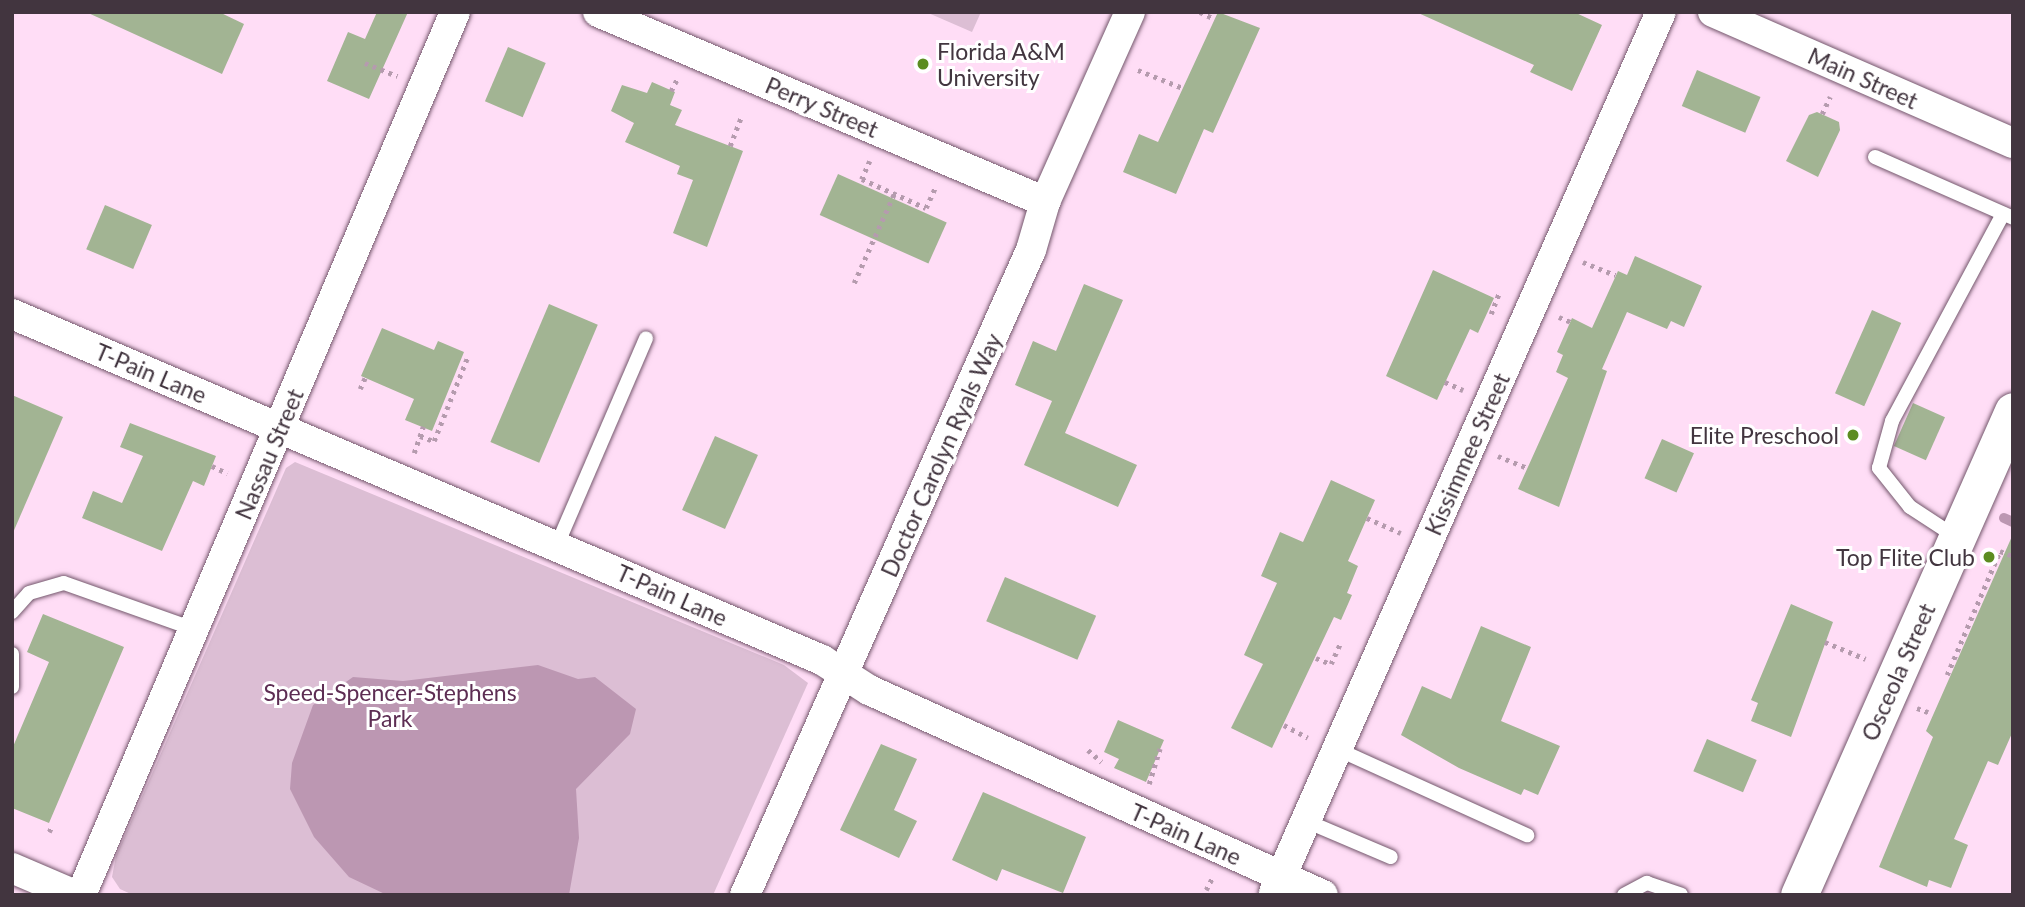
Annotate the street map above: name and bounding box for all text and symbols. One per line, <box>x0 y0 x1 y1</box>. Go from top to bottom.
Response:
place label: Florida A&M University <box>937 37 1066 91</box>
street label: Main Street <box>1804 42 1922 114</box>
marker: Florida A&M University <box>915 56 931 72</box>
street label: Perry Street <box>761 71 883 143</box>
street label: Doctor Carolyn Ryals Way <box>875 329 1007 581</box>
street label: T-Pain Lane <box>91 337 211 409</box>
street label: Kissimmee Street <box>1419 369 1515 539</box>
street label: Nassau Street <box>229 385 309 523</box>
place label: Elite Preschool <box>1690 421 1839 449</box>
marker: Elite Preschool <box>1845 427 1861 443</box>
place label: Top Flite Club <box>1836 543 1975 571</box>
marker: Top Flite Club <box>1981 549 1997 565</box>
street label: T-Pain Lane <box>612 558 732 632</box>
street label: Osceola Street <box>1855 599 1941 745</box>
park label: Speed-Spencer-Stephens Park <box>263 678 517 732</box>
street label: T-Pain Lane <box>1126 797 1246 871</box>

